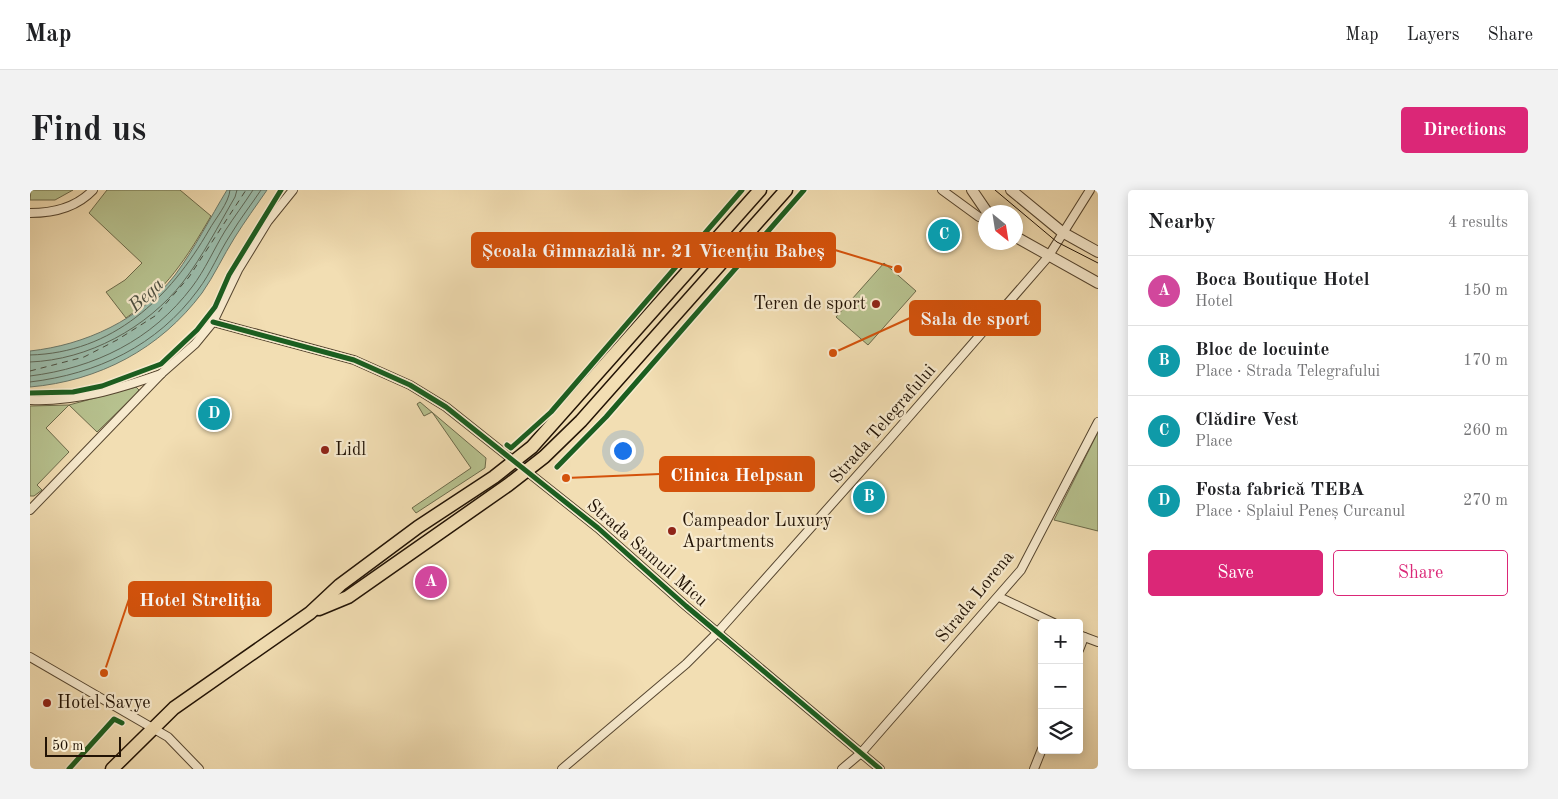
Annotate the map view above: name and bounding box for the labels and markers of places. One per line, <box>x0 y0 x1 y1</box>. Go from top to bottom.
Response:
pin: C <box>928 216 960 254</box>
callout: Școala Gimnazială nr. 21 Vicențiu Babeș <box>472 233 835 267</box>
place label: Teren de sport <box>753 295 866 313</box>
marker: Teren de sport <box>870 298 882 310</box>
callout: Sala de sport <box>910 301 1040 335</box>
pin: D <box>198 395 230 433</box>
place label: Lidl <box>335 441 366 459</box>
marker: Lidl <box>319 444 331 456</box>
callout: Clinica Helpsan <box>660 457 814 491</box>
pin: B <box>853 478 885 516</box>
place label: Campeador Luxury Apartments <box>682 512 833 551</box>
marker: Campeador Luxury Apartments <box>666 525 678 537</box>
pin: A <box>415 563 447 601</box>
callout: Hotel Streliția <box>129 582 271 616</box>
place label: Hotel Savye <box>57 694 151 712</box>
marker: Hotel Savye <box>41 697 53 709</box>

